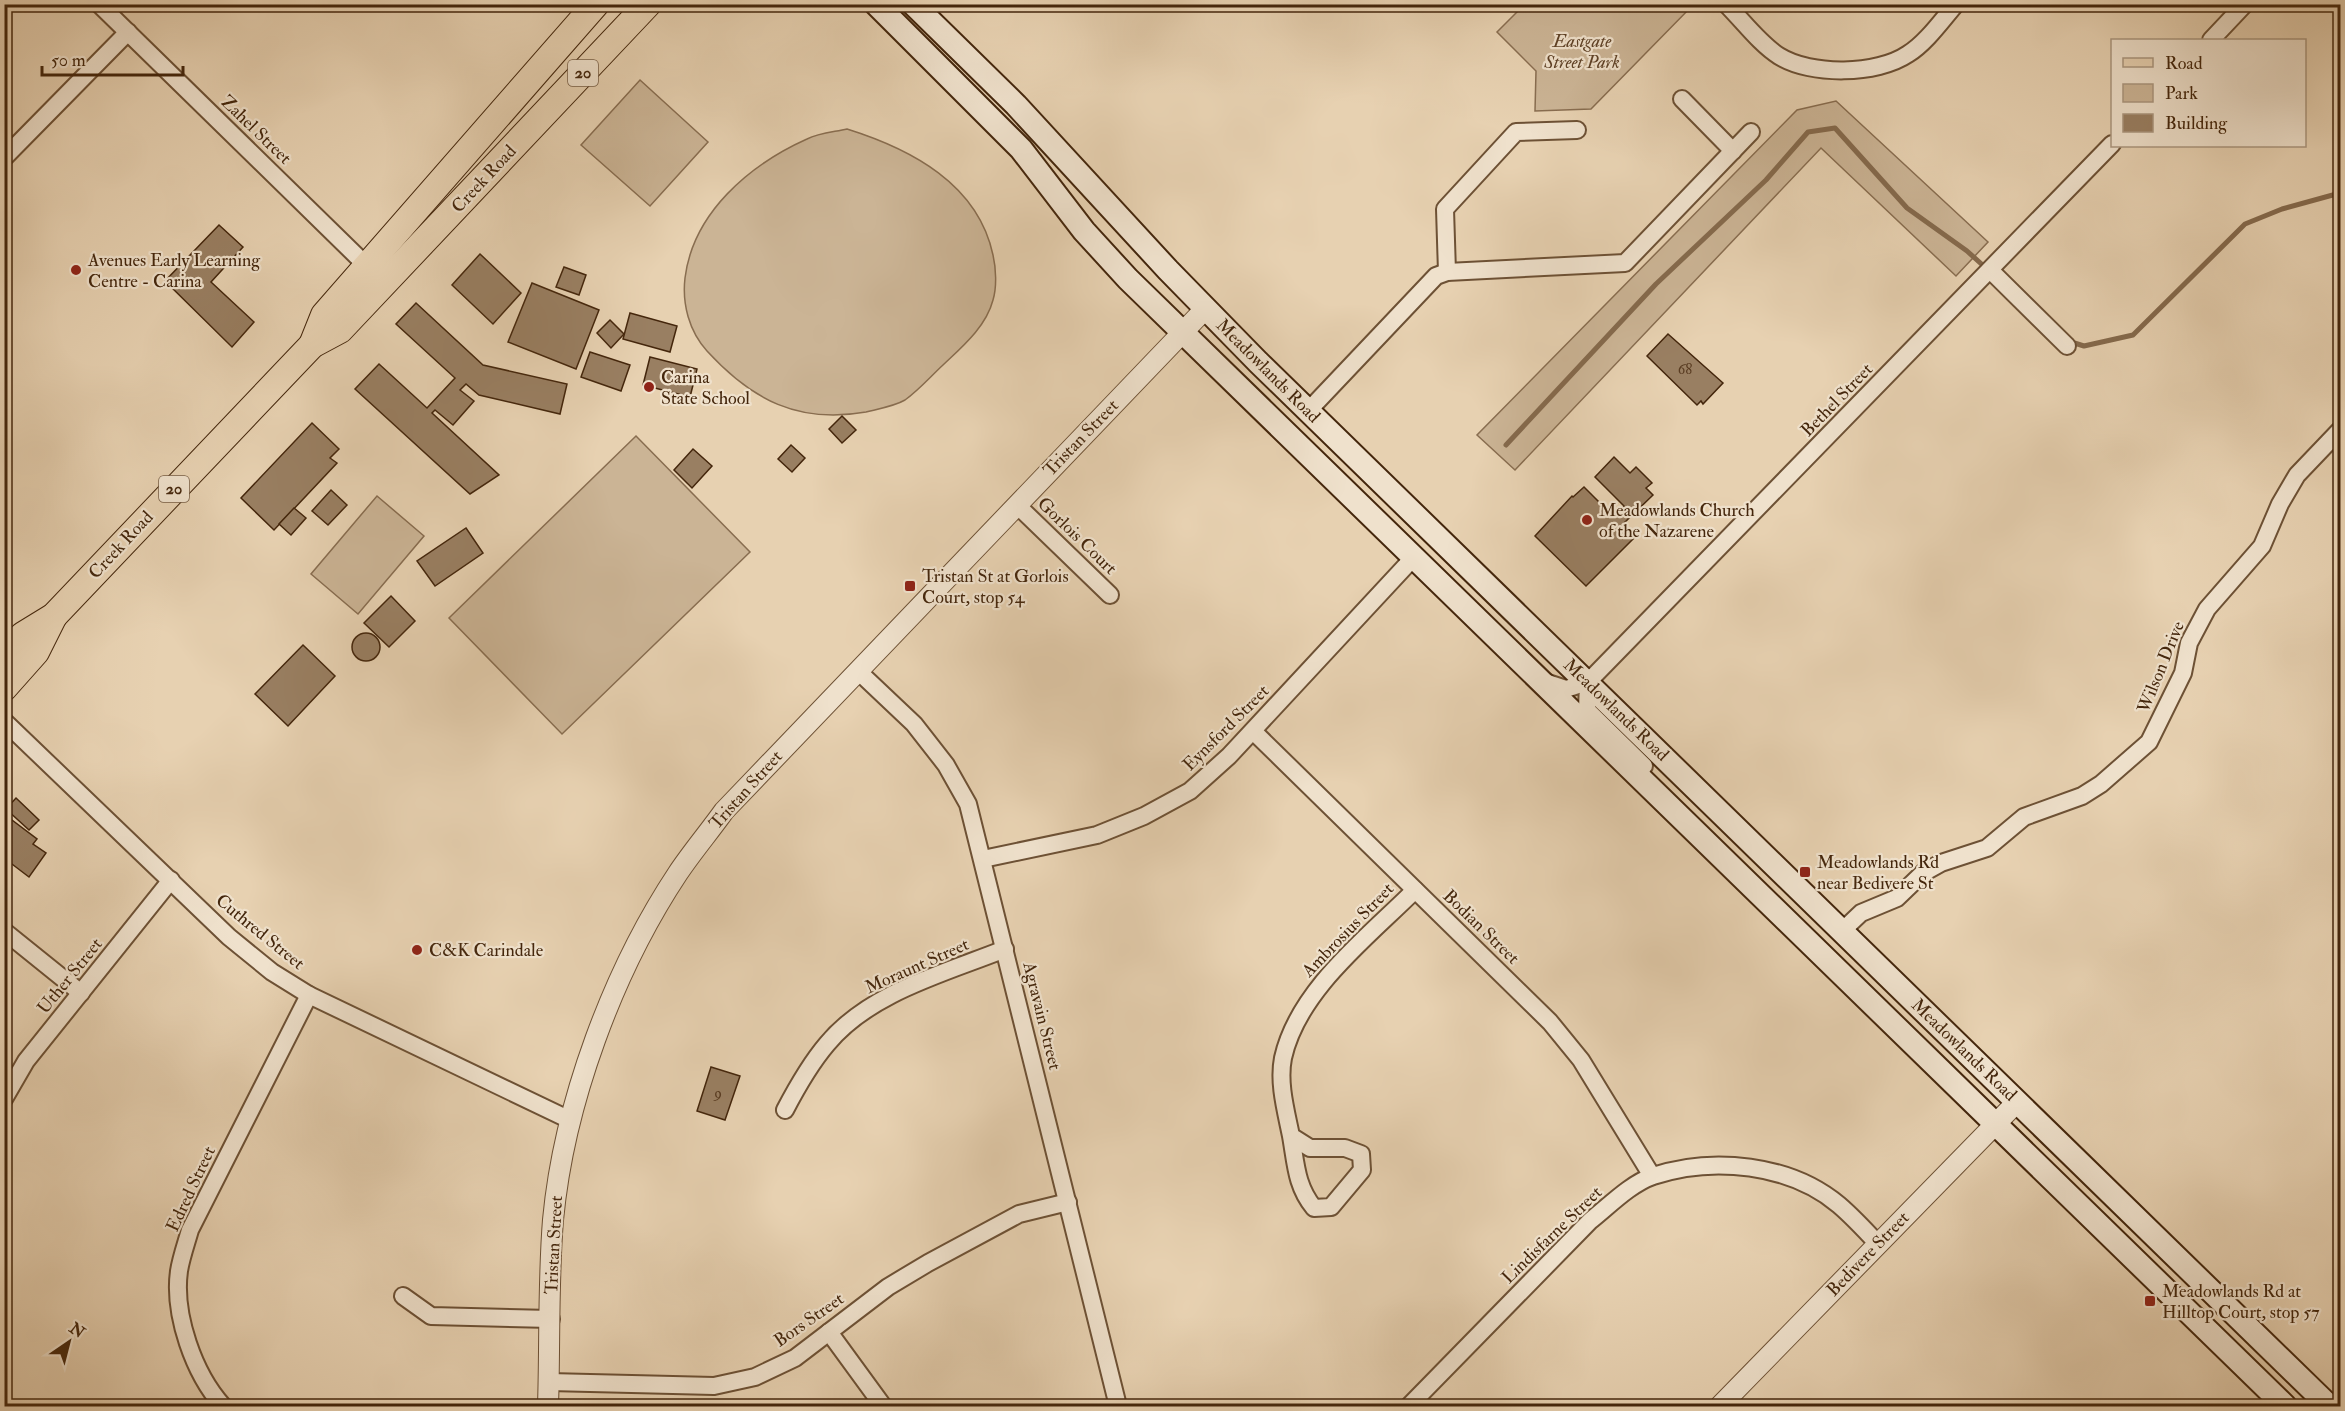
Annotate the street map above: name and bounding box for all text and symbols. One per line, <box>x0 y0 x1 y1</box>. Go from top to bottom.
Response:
park label: Eastgate Street Park <box>1543 30 1620 74</box>
scale bar <box>42 39 183 77</box>
legend <box>2111 39 2306 147</box>
text: 50 m <box>51 49 86 72</box>
text: Road <box>2165 52 2203 75</box>
road number: 20 <box>568 60 598 86</box>
text: Park <box>2165 82 2198 105</box>
street label: Zahel Street <box>216 91 296 170</box>
text: Building <box>2165 112 2228 135</box>
street label: Creek Road <box>447 140 521 218</box>
place label: Avenues Early Learning Centre - Carina <box>87 249 261 293</box>
marker: Avenues Early Learning Centre - Carina <box>69 263 83 277</box>
street label: Meadowlands Road <box>1211 314 1325 428</box>
street label: Bethel Street <box>1796 358 1878 442</box>
house number: 68 <box>1678 360 1692 379</box>
place label: Carina State School <box>661 366 750 410</box>
marker: Carina State School <box>642 380 656 394</box>
street label: Tristan Street <box>1038 394 1124 482</box>
road number: 20 <box>159 476 189 502</box>
street label: Gorlois Court <box>1032 492 1122 580</box>
place label: Meadowlands Church of the Nazarene <box>1599 499 1755 543</box>
street label: Creek Road <box>84 506 158 584</box>
marker: Meadowlands Church of the Nazarene <box>1580 513 1594 527</box>
place label: Tristan St at Gorlois Court, stop 54 <box>922 565 1069 609</box>
marker: Tristan St at Gorlois Court, stop 54 <box>903 579 917 593</box>
street label: Wilson Drive <box>2132 617 2190 717</box>
street label: Meadowlands Road <box>1558 654 1674 766</box>
street label: Eynsford Street <box>1178 680 1274 776</box>
street label: Tristan Street <box>704 745 788 834</box>
place label: Meadowlands Rd near Bedivere St <box>1817 851 1939 895</box>
marker: Meadowlands Rd near Bedivere St <box>1798 865 1812 879</box>
street label: Ambrosius Street <box>1296 878 1399 983</box>
street label: Bodian Street <box>1438 885 1524 969</box>
street label: Cuthred Street <box>211 889 309 975</box>
street label: Uther Street <box>32 933 108 1019</box>
street label: Moraunt Street <box>861 933 973 999</box>
place label: C&K Carindale <box>429 939 544 962</box>
marker: C&K Carindale <box>410 943 424 957</box>
street label: Agravain Street <box>1017 959 1067 1073</box>
street label: Meadowlands Road <box>1906 994 2022 1106</box>
house number: 9 <box>713 1084 722 1103</box>
street label: Edred Street <box>161 1142 221 1236</box>
street label: Lindisfarne Street <box>1497 1181 1607 1289</box>
street label: Tristan Street <box>540 1195 568 1295</box>
street label: Bedivere Street <box>1822 1207 1914 1301</box>
place label: Meadowlands Rd at Hilltop Court, stop 57 <box>2162 1280 2319 1324</box>
street label: Bors Street <box>769 1287 849 1353</box>
marker: Meadowlands Rd at Hilltop Court, stop 57 <box>2143 1294 2157 1308</box>
north arrow <box>39 1312 99 1372</box>
text: N <box>65 1318 89 1343</box>

